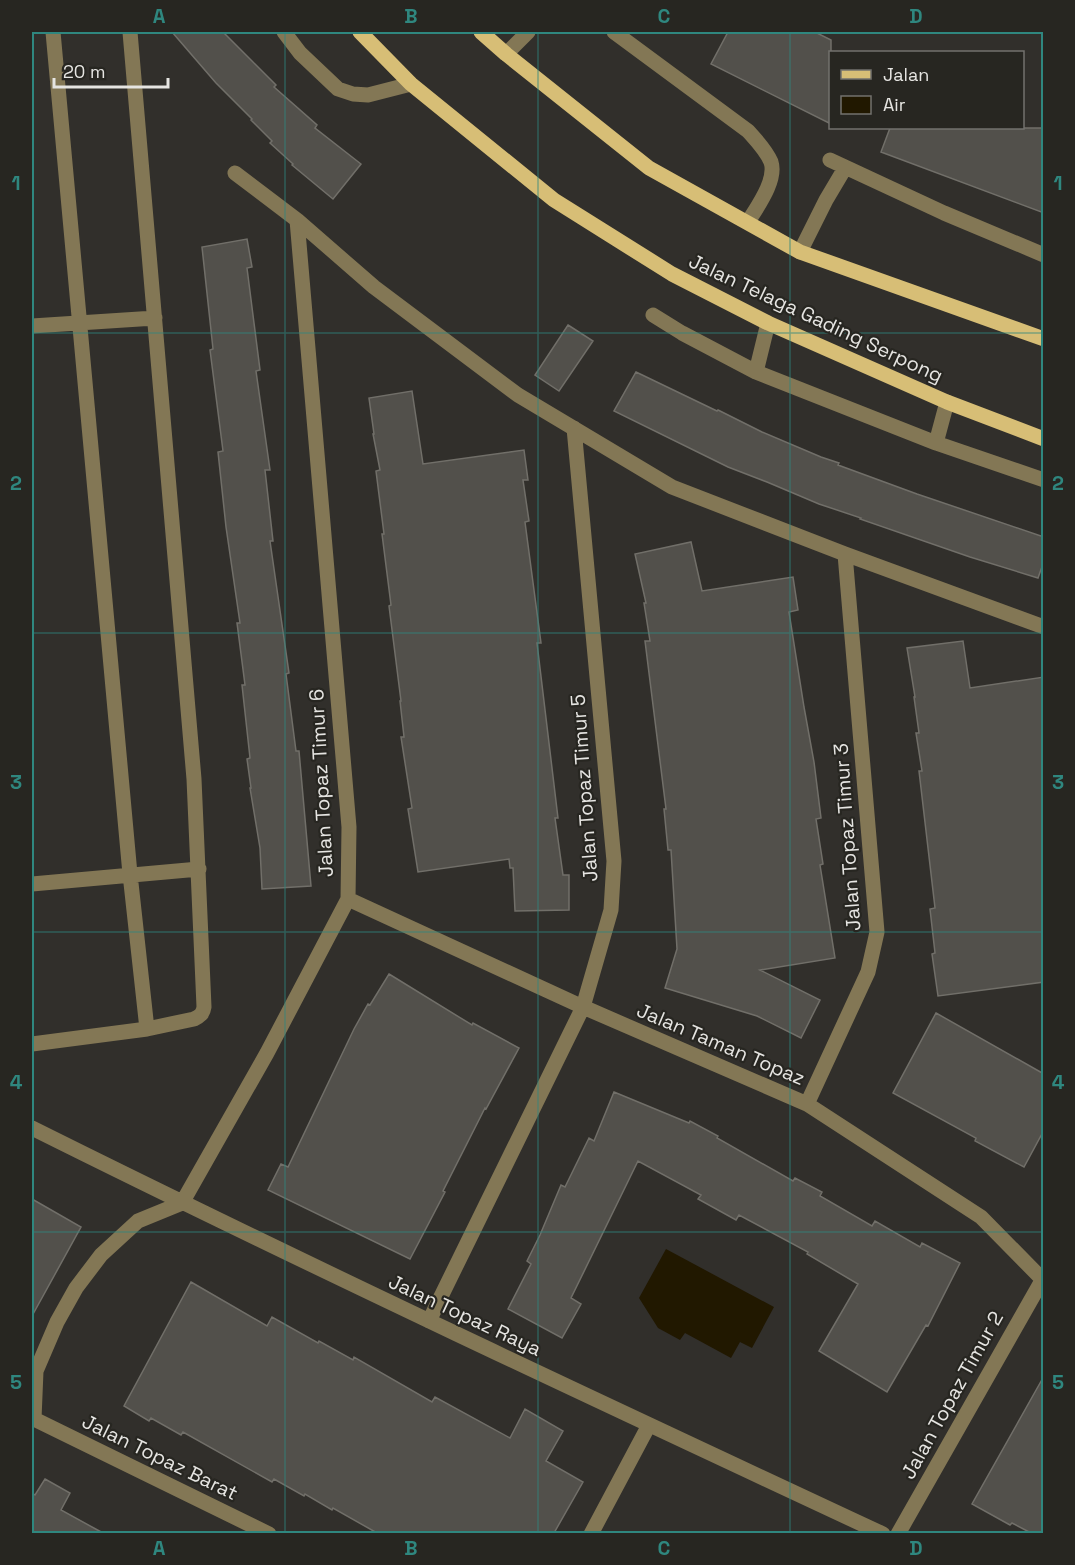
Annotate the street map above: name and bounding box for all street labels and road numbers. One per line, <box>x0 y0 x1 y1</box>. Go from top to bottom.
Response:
street label: Jalan Telaga Gading Serpong <box>685 248 947 388</box>
street label: Jalan Topaz Timur 6 <box>303 688 339 878</box>
street label: Jalan Topaz Timur 5 <box>564 693 604 883</box>
street label: Jalan Topaz Timur 3 <box>827 742 867 932</box>
street label: Jalan Taman Topaz <box>633 997 809 1091</box>
street label: Jalan Topaz Raya <box>384 1268 546 1362</box>
street label: Jalan Topaz Timur 2 <box>895 1306 1009 1484</box>
street label: Jalan Topaz Barat <box>78 1408 242 1506</box>

